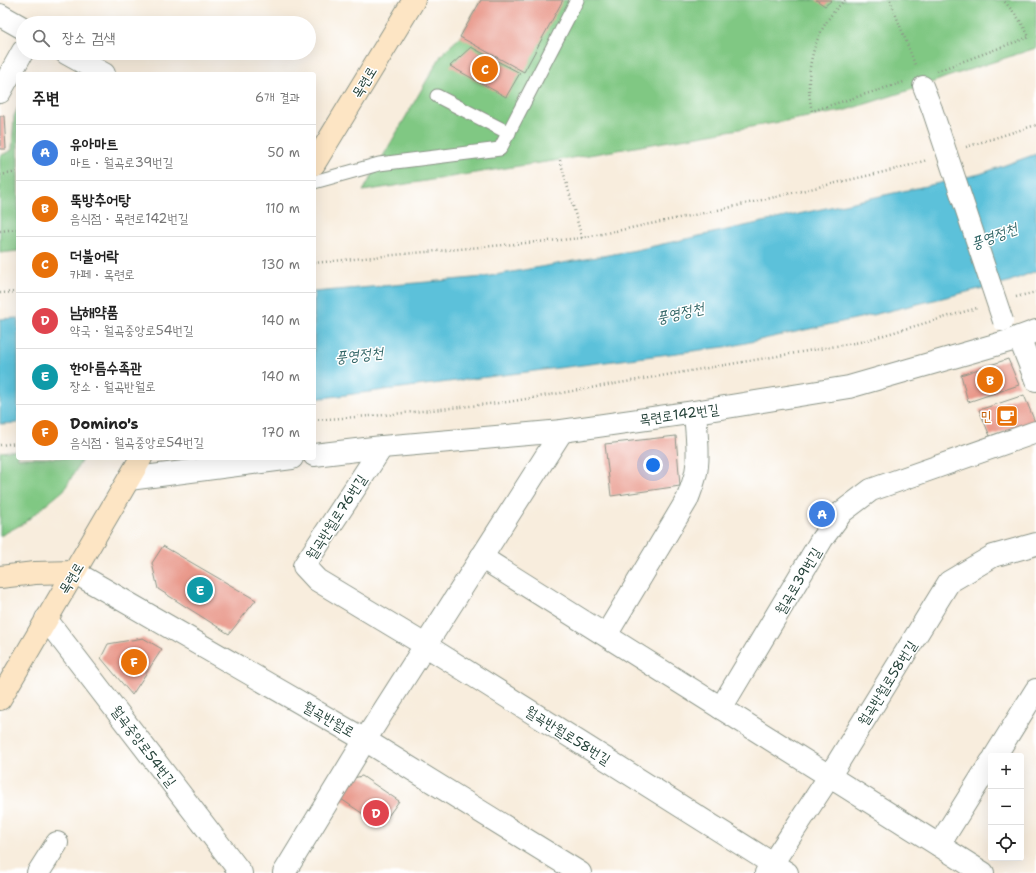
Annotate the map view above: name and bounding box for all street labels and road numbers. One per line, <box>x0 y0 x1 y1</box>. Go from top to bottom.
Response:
street label: 목련로 <box>348 63 380 101</box>
street label: 목련로142번길 <box>638 399 721 428</box>
street label: 월곡반월로76번길 <box>302 470 371 563</box>
street label: 월곡로39번길 <box>771 544 825 618</box>
street label: 목련로 <box>55 559 87 597</box>
street label: 월곡반월로58번길 <box>854 637 921 729</box>
street label: 월곡반월로 <box>300 697 358 741</box>
street label: 월곡중앙로54번길 <box>108 702 181 791</box>
street label: 월곡반월로58번길 <box>522 702 614 769</box>

